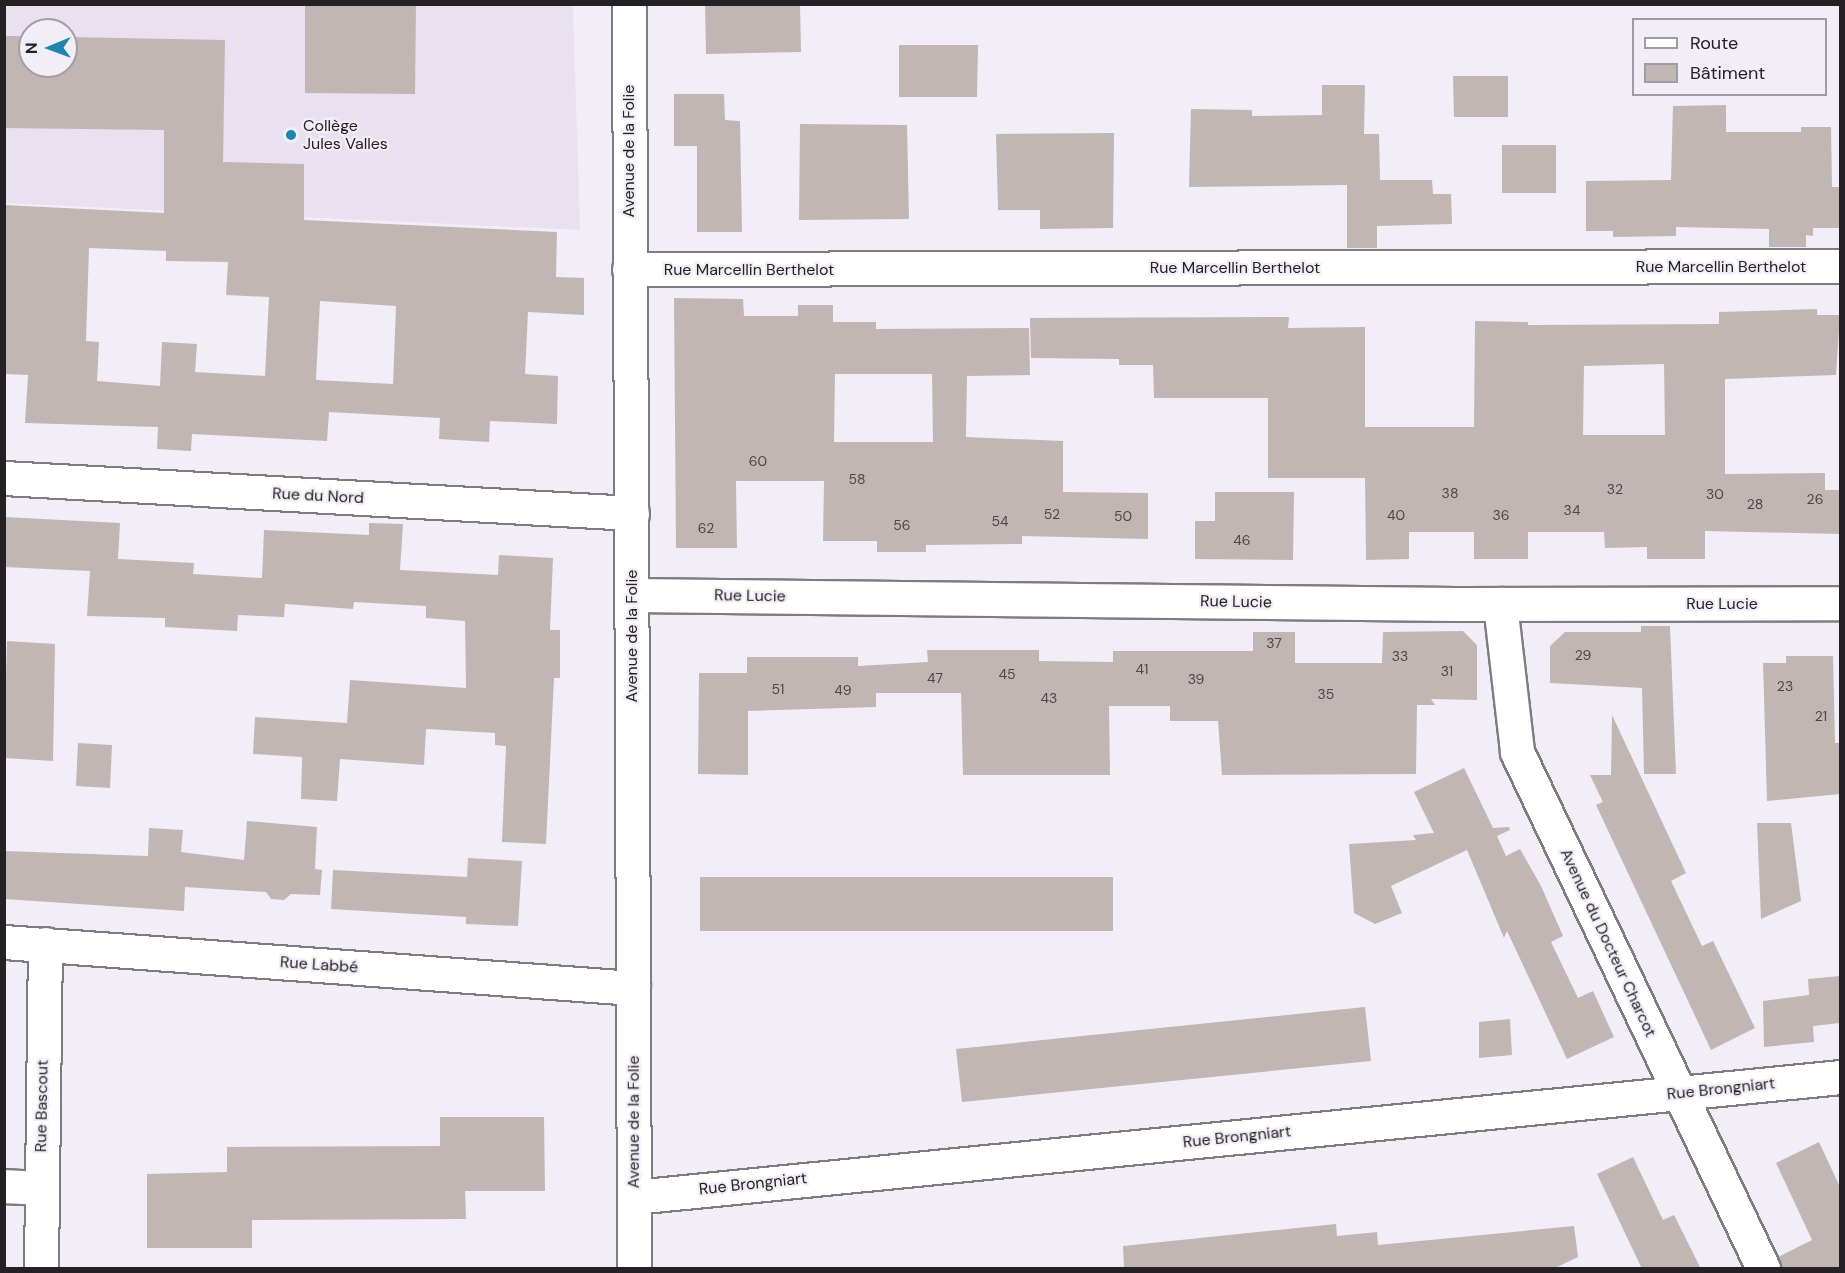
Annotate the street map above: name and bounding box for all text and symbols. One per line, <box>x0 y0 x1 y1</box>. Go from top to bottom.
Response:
north arrow <box>18 18 78 78</box>
legend <box>1632 18 1827 96</box>
text: Route <box>1690 31 1738 55</box>
text: N <box>21 42 42 54</box>
text: Bâtiment <box>1690 61 1765 85</box>
street label: Avenue de la Folie <box>619 85 639 217</box>
place label: Collège Jules Valles <box>303 116 388 154</box>
marker: Collège Jules Valles <box>284 128 298 142</box>
street label: Rue Marcellin Berthelot <box>1636 257 1806 277</box>
street label: Rue Marcellin Berthelot <box>1150 258 1320 278</box>
street label: Rue Marcellin Berthelot <box>664 260 834 280</box>
house number: 60 <box>749 453 767 469</box>
house number: 58 <box>848 471 866 487</box>
house number: 32 <box>1607 481 1623 497</box>
street label: Rue du Nord <box>272 484 364 508</box>
house number: 38 <box>1442 485 1458 501</box>
house number: 30 <box>1706 486 1724 502</box>
house number: 26 <box>1807 491 1823 507</box>
house number: 28 <box>1747 496 1763 512</box>
house number: 34 <box>1564 502 1580 518</box>
house number: 52 <box>1044 506 1060 522</box>
house number: 40 <box>1387 507 1405 523</box>
house number: 36 <box>1492 507 1510 523</box>
house number: 50 <box>1114 508 1132 524</box>
house number: 54 <box>991 513 1009 529</box>
house number: 56 <box>893 517 911 533</box>
house number: 62 <box>698 520 714 536</box>
house number: 46 <box>1233 532 1251 548</box>
street label: Avenue de la Folie <box>622 570 642 702</box>
street label: Rue Lucie <box>714 586 786 606</box>
street label: Rue Lucie <box>1200 592 1272 612</box>
street label: Rue Lucie <box>1686 594 1758 614</box>
house number: 37 <box>1266 635 1282 651</box>
house number: 29 <box>1575 647 1591 663</box>
house number: 33 <box>1392 648 1408 664</box>
house number: 41 <box>1136 661 1148 677</box>
house number: 31 <box>1441 663 1453 679</box>
house number: 45 <box>998 666 1016 682</box>
house number: 47 <box>927 670 943 686</box>
house number: 39 <box>1188 671 1204 687</box>
house number: 23 <box>1777 678 1793 694</box>
house number: 51 <box>772 681 784 697</box>
house number: 49 <box>834 682 852 698</box>
house number: 35 <box>1318 686 1334 702</box>
house number: 43 <box>1041 690 1057 706</box>
house number: 21 <box>1815 708 1827 724</box>
street label: Avenue du Docteur Charcot <box>1556 846 1660 1040</box>
street label: Rue Labbé <box>279 953 359 977</box>
street label: Avenue de la Folie <box>624 1056 644 1188</box>
street label: Rue Bascout <box>32 1060 52 1152</box>
street label: Rue Brongniart <box>1666 1074 1776 1104</box>
street label: Rue Brongniart <box>1182 1122 1292 1152</box>
street label: Rue Brongniart <box>698 1169 808 1199</box>

